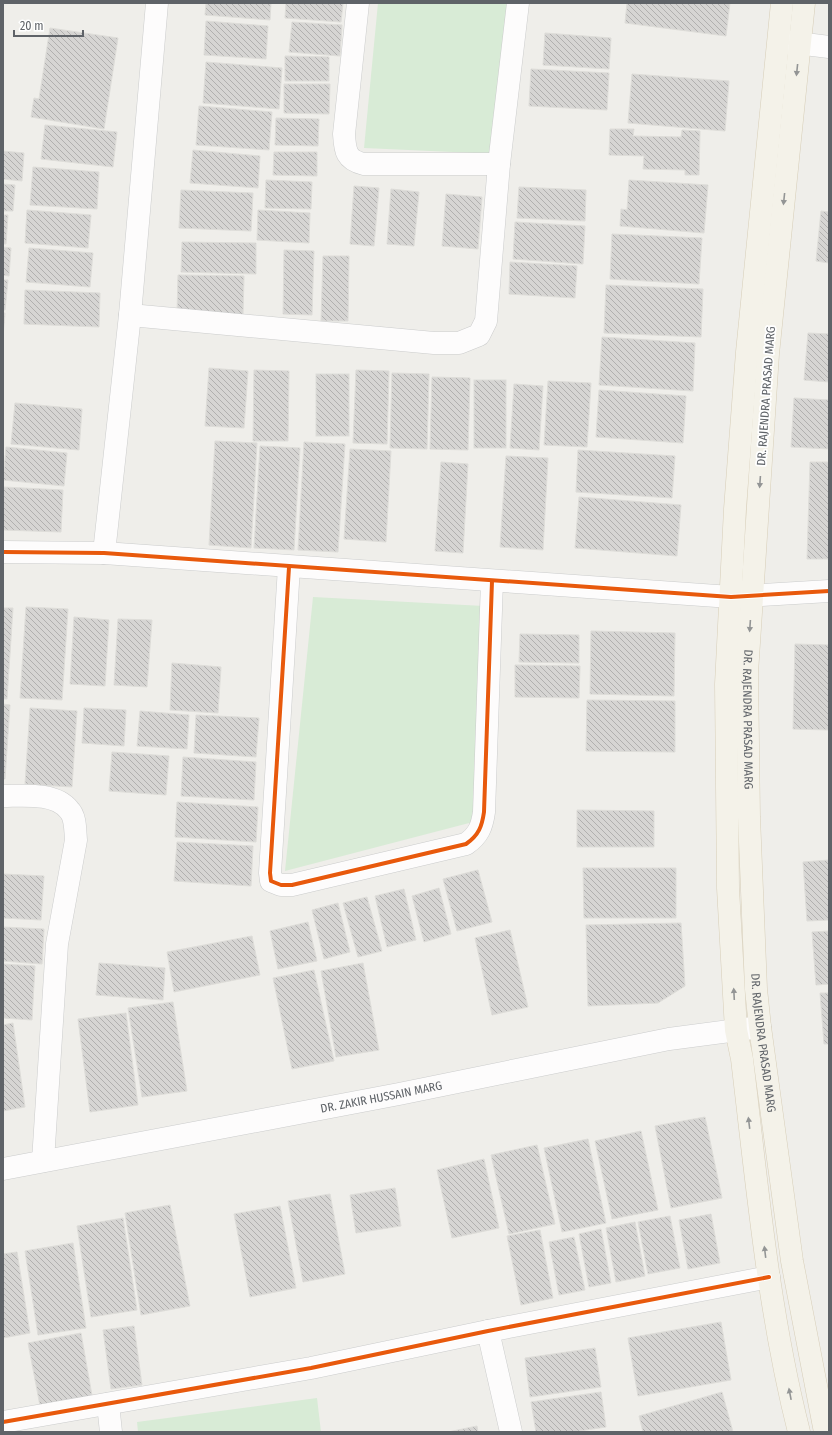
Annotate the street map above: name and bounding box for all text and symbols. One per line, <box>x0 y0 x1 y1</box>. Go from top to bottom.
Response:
scale bar <box>14 12 83 38</box>
text: 20 m <box>20 19 44 33</box>
one-way arrow <box>794 64 801 76</box>
one-way arrow <box>781 193 787 205</box>
street label: DR. RAJENDRA PRASAD MARG <box>754 326 778 466</box>
one-way arrow <box>756 476 763 488</box>
one-way arrow <box>747 620 754 632</box>
street label: DR. RAJENDRA PRASAD MARG <box>740 649 756 790</box>
street label: DR. RAJENDRA PRASAD MARG <box>748 973 779 1113</box>
one-way arrow <box>731 988 738 1000</box>
street label: DR. ZAKIR HUSSAIN MARG <box>319 1078 443 1116</box>
one-way arrow <box>746 1117 753 1129</box>
one-way arrow <box>762 1246 769 1258</box>
one-way arrow <box>787 1388 793 1400</box>

